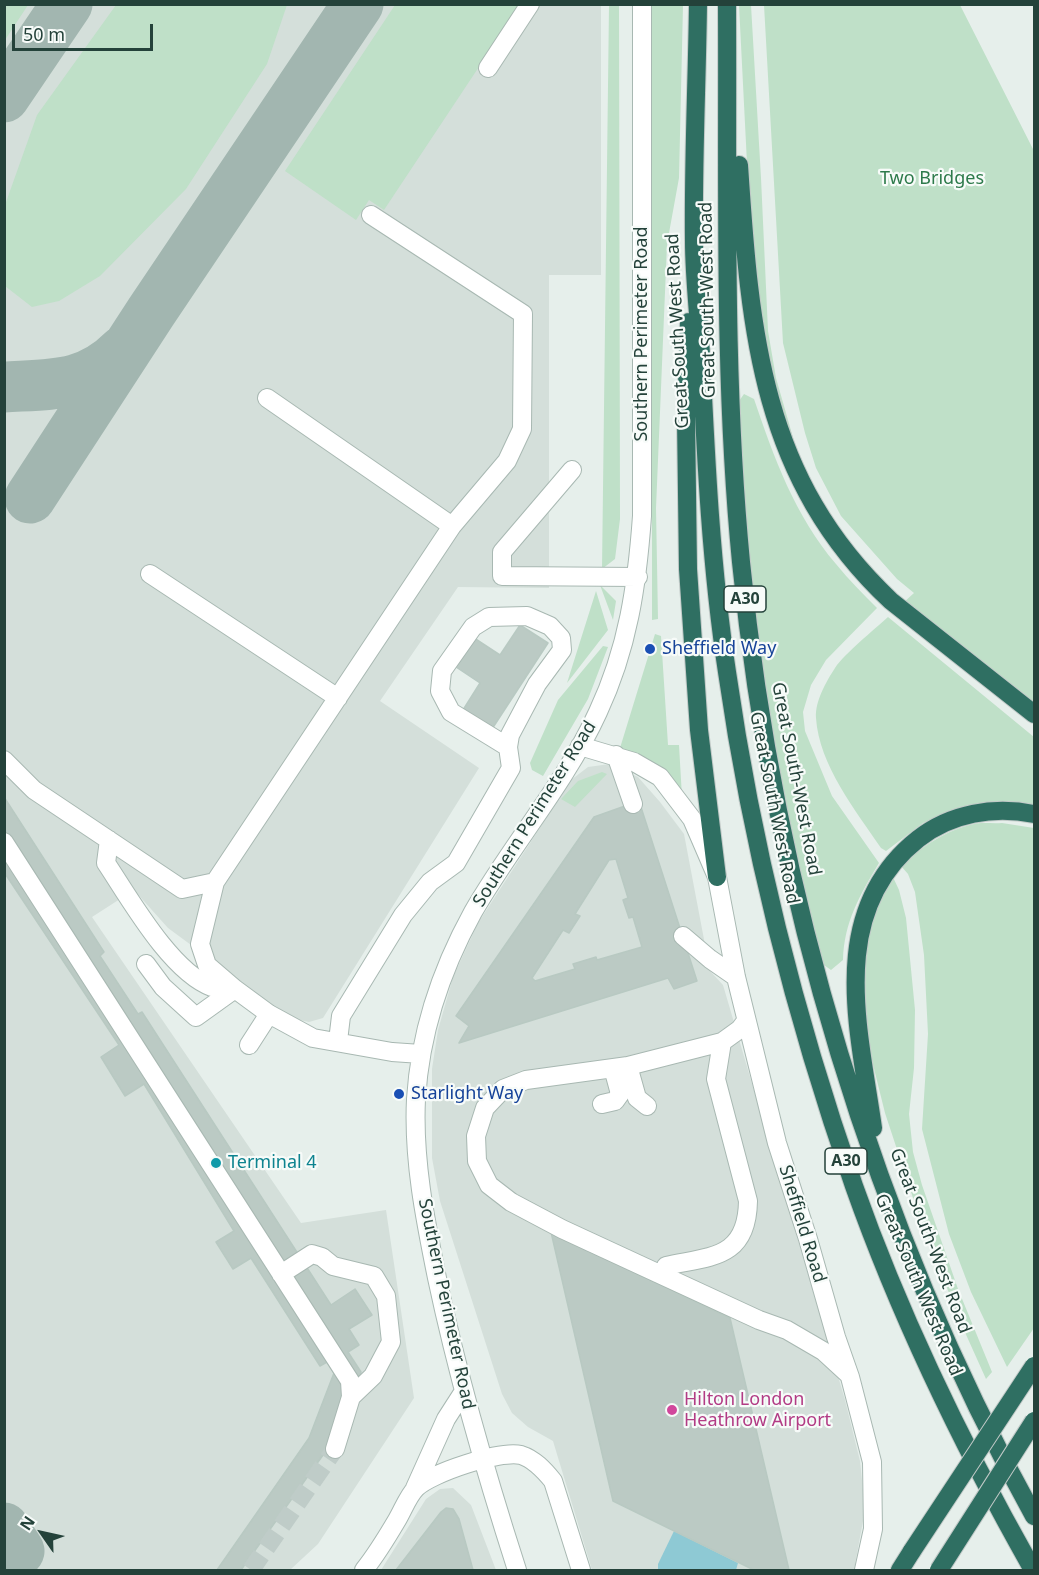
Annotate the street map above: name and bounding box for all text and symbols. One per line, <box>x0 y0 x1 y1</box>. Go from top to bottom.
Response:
scale bar <box>15 12 156 50</box>
text: 50 m <box>23 22 65 46</box>
park label: Two Bridges <box>880 168 984 190</box>
street label: Great South-West Road <box>695 202 721 398</box>
street label: Southern Perimeter Road <box>631 226 653 442</box>
street label: Great South West Road <box>662 233 694 429</box>
road number: A30 <box>724 586 766 612</box>
place label: Sheffield Way <box>662 638 776 660</box>
marker: Sheffield Way <box>643 642 657 656</box>
street label: Great South-West Road <box>767 680 825 878</box>
street label: Great South West Road <box>745 710 803 906</box>
street label: Southern Perimeter Road <box>469 717 601 911</box>
place label: Starlight Way <box>411 1083 523 1105</box>
marker: Starlight Way <box>392 1087 406 1101</box>
street label: Great South-West Road <box>885 1145 975 1337</box>
road number: A30 <box>825 1148 867 1174</box>
place label: Terminal 4 <box>228 1152 317 1174</box>
marker: Terminal 4 <box>209 1156 223 1170</box>
street label: Sheffield Road <box>774 1163 830 1285</box>
street label: Great South West Road <box>870 1191 966 1379</box>
street label: Southern Perimeter Road <box>413 1197 479 1411</box>
place label: Hilton London Heathrow Airport <box>684 1389 831 1432</box>
marker: Hilton London Heathrow Airport <box>665 1403 679 1417</box>
north arrow <box>12 1503 72 1563</box>
text: N <box>14 1511 40 1534</box>

